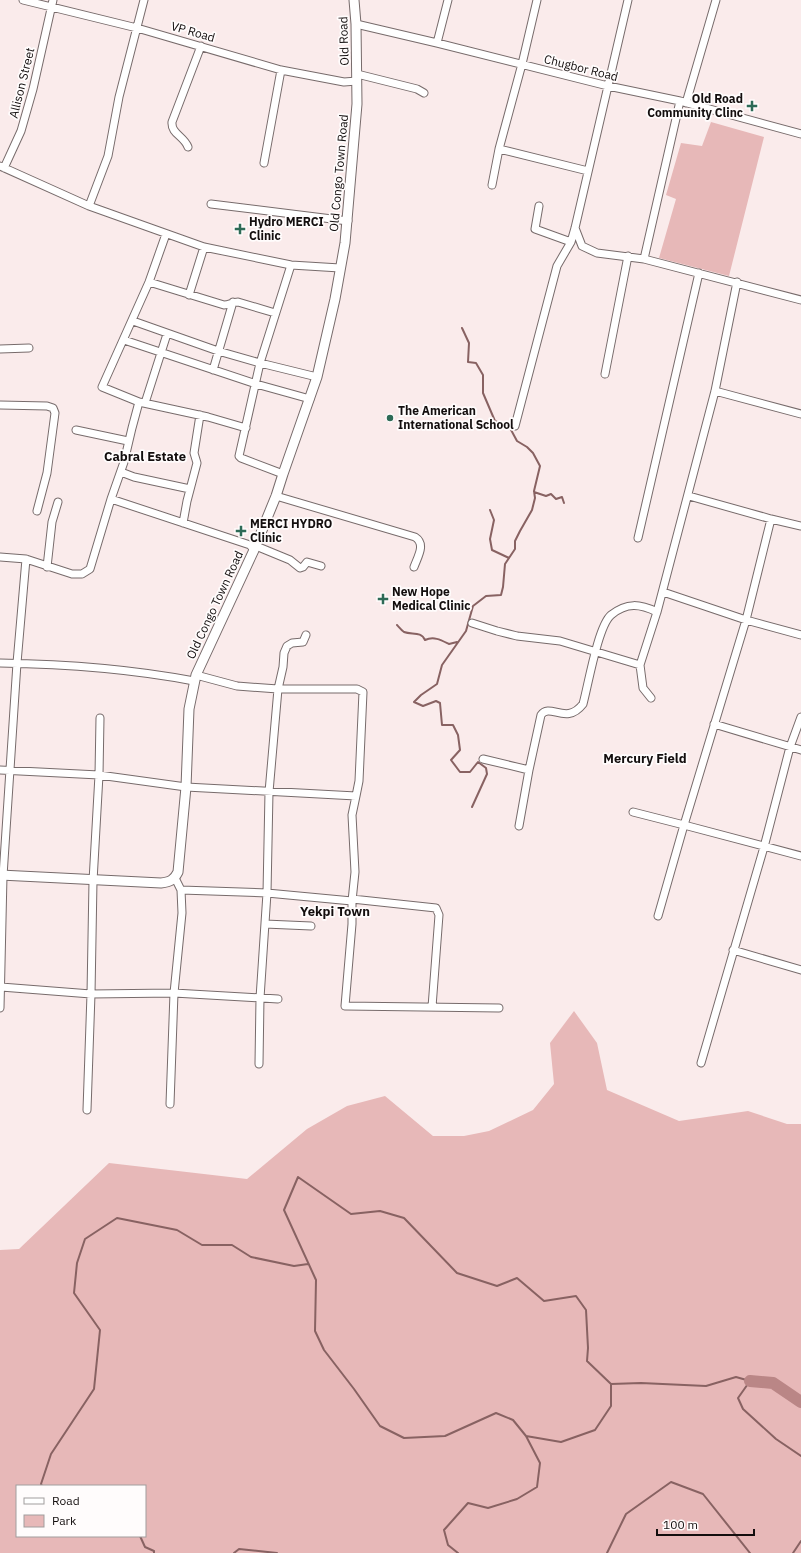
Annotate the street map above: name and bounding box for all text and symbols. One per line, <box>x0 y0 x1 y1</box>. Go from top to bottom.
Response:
street label: Old Road <box>335 16 352 66</box>
street label: VP Road <box>169 18 217 45</box>
street label: Allison Street <box>5 46 38 120</box>
street label: Chugbor Road <box>542 51 620 84</box>
place label: Old Road Community Clinc <box>647 91 743 120</box>
marker: Old Road Community Clinc <box>746 100 758 112</box>
street label: Old Congo Town Road <box>326 114 351 232</box>
place label: Hydro MERCI Clinic <box>249 214 324 243</box>
marker: Hydro MERCI Clinic <box>234 223 246 235</box>
place label: The American International School <box>398 403 514 432</box>
marker: The American International School <box>385 413 395 423</box>
district label: Cabral Estate <box>104 448 186 465</box>
place label: MERCI HYDRO Clinic <box>250 516 332 545</box>
marker: MERCI HYDRO Clinic <box>235 525 247 537</box>
street label: Old Congo Town Road <box>183 548 246 661</box>
place label: New Hope Medical Clinic <box>392 584 470 613</box>
marker: New Hope Medical Clinic <box>377 593 389 605</box>
district label: Mercury Field <box>603 750 687 767</box>
district label: Yekpi Town <box>300 903 370 920</box>
legend <box>16 1485 146 1537</box>
text: Road <box>52 1493 80 1508</box>
scale bar <box>657 1511 754 1537</box>
text: Park <box>52 1513 77 1528</box>
text: 100 m <box>663 1517 698 1532</box>

